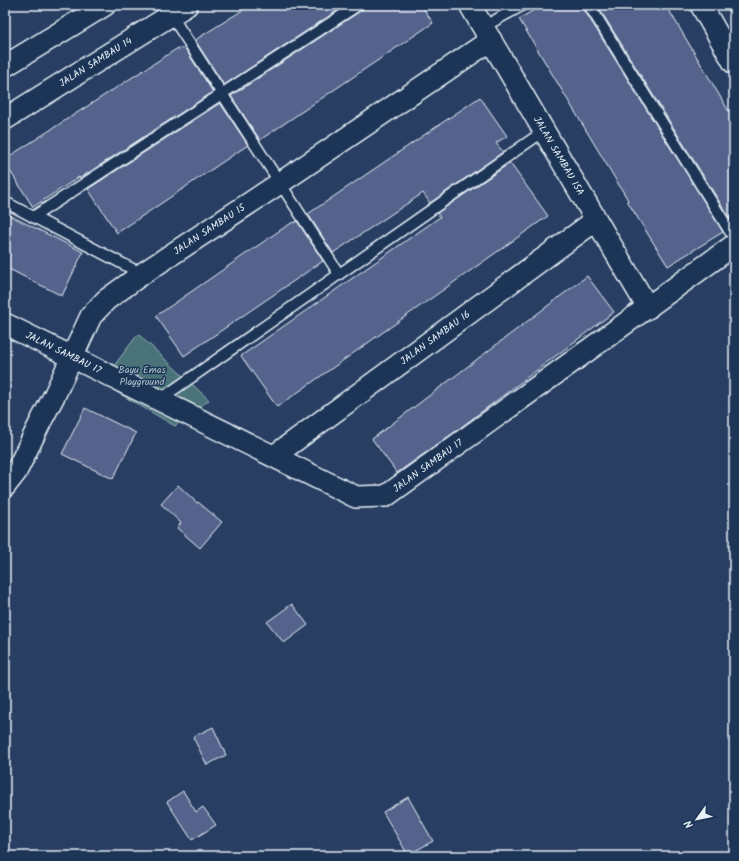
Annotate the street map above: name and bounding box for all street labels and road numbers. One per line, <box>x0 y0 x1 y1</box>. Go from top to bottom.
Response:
street label: JALAN SAMBAU 14 <box>56 33 136 91</box>
street label: JALAN SAMBAU 15A <box>529 113 588 199</box>
street label: JALAN SAMBAU 15 <box>170 200 249 259</box>
street label: JALAN SAMBAU 16 <box>397 307 474 369</box>
street label: JALAN SAMBAU 17 <box>23 327 104 378</box>
street label: JALAN SAMBAU 17 <box>390 435 466 496</box>

